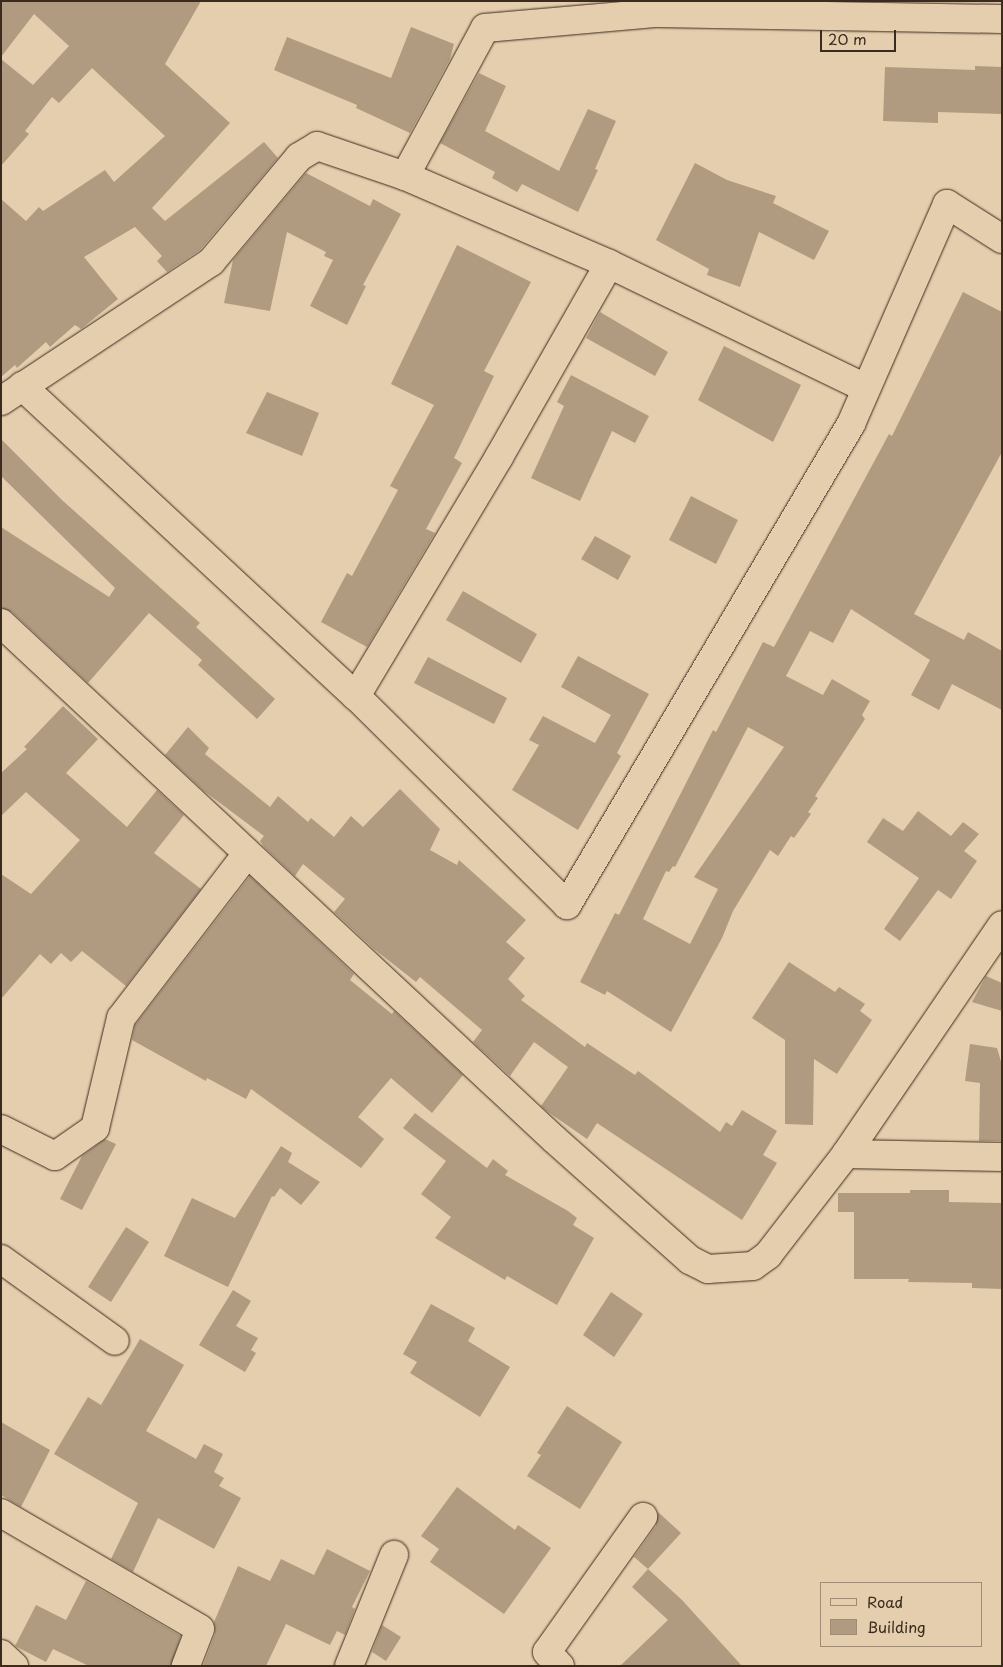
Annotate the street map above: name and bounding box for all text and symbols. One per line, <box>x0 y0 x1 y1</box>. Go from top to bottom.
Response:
scale bar <box>823 20 899 52</box>
text: 20 m <box>828 27 867 50</box>
legend <box>820 1582 983 1647</box>
text: Road <box>867 1590 903 1613</box>
text: Building <box>867 1615 926 1638</box>

